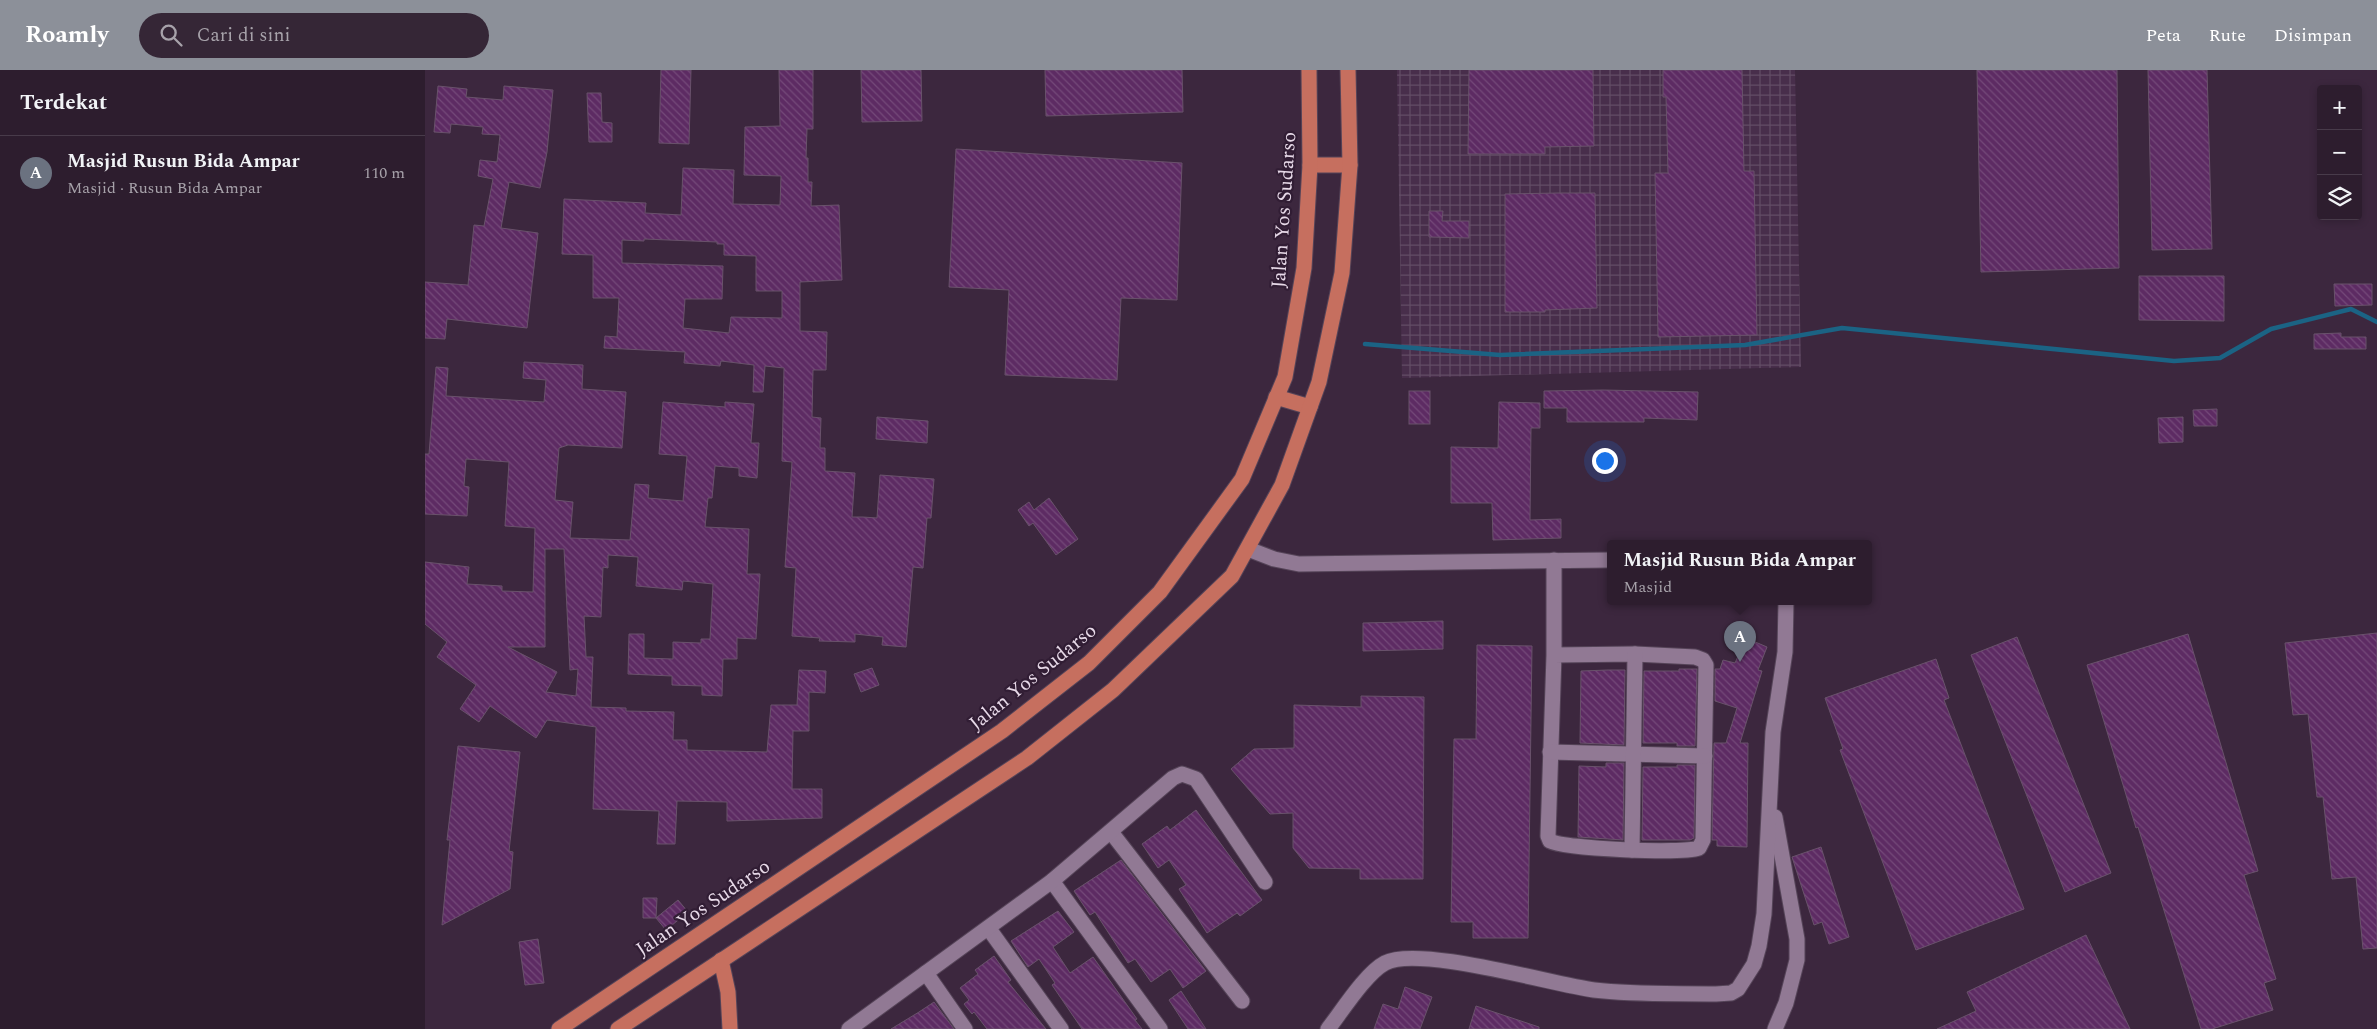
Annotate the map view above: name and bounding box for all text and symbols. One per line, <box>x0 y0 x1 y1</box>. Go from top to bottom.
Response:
search box <box>139 13 489 58</box>
text: Roamly <box>25 17 109 53</box>
icon: search <box>157 21 185 49</box>
text: Cari di sini <box>197 21 290 50</box>
text: Peta <box>2146 22 2181 49</box>
text: Rute <box>2209 22 2246 49</box>
text: Disimpan <box>2274 22 2352 49</box>
map controls <box>2317 85 2362 220</box>
button: + <box>2317 85 2362 130</box>
text: Terdekat <box>20 87 107 119</box>
button: − <box>2317 130 2362 175</box>
street label: Jalan Yos Sudarso <box>1264 131 1304 289</box>
text: Masjid Rusun Bida Ampar <box>67 147 300 176</box>
text: A <box>30 161 42 185</box>
text: 110 m <box>363 161 405 185</box>
button: layers <box>2317 175 2362 220</box>
text: Masjid · Rusun Bida Ampar <box>67 176 262 200</box>
your location <box>1592 448 1618 474</box>
popup <box>1607 540 1872 605</box>
text: Masjid Rusun Bida Ampar <box>1623 546 1856 575</box>
text: Masjid <box>1623 575 1672 599</box>
street label: Jalan Yos Sudarso <box>963 616 1103 738</box>
pin: A <box>1724 621 1756 662</box>
street label: Jalan Yos Sudarso <box>630 852 776 964</box>

